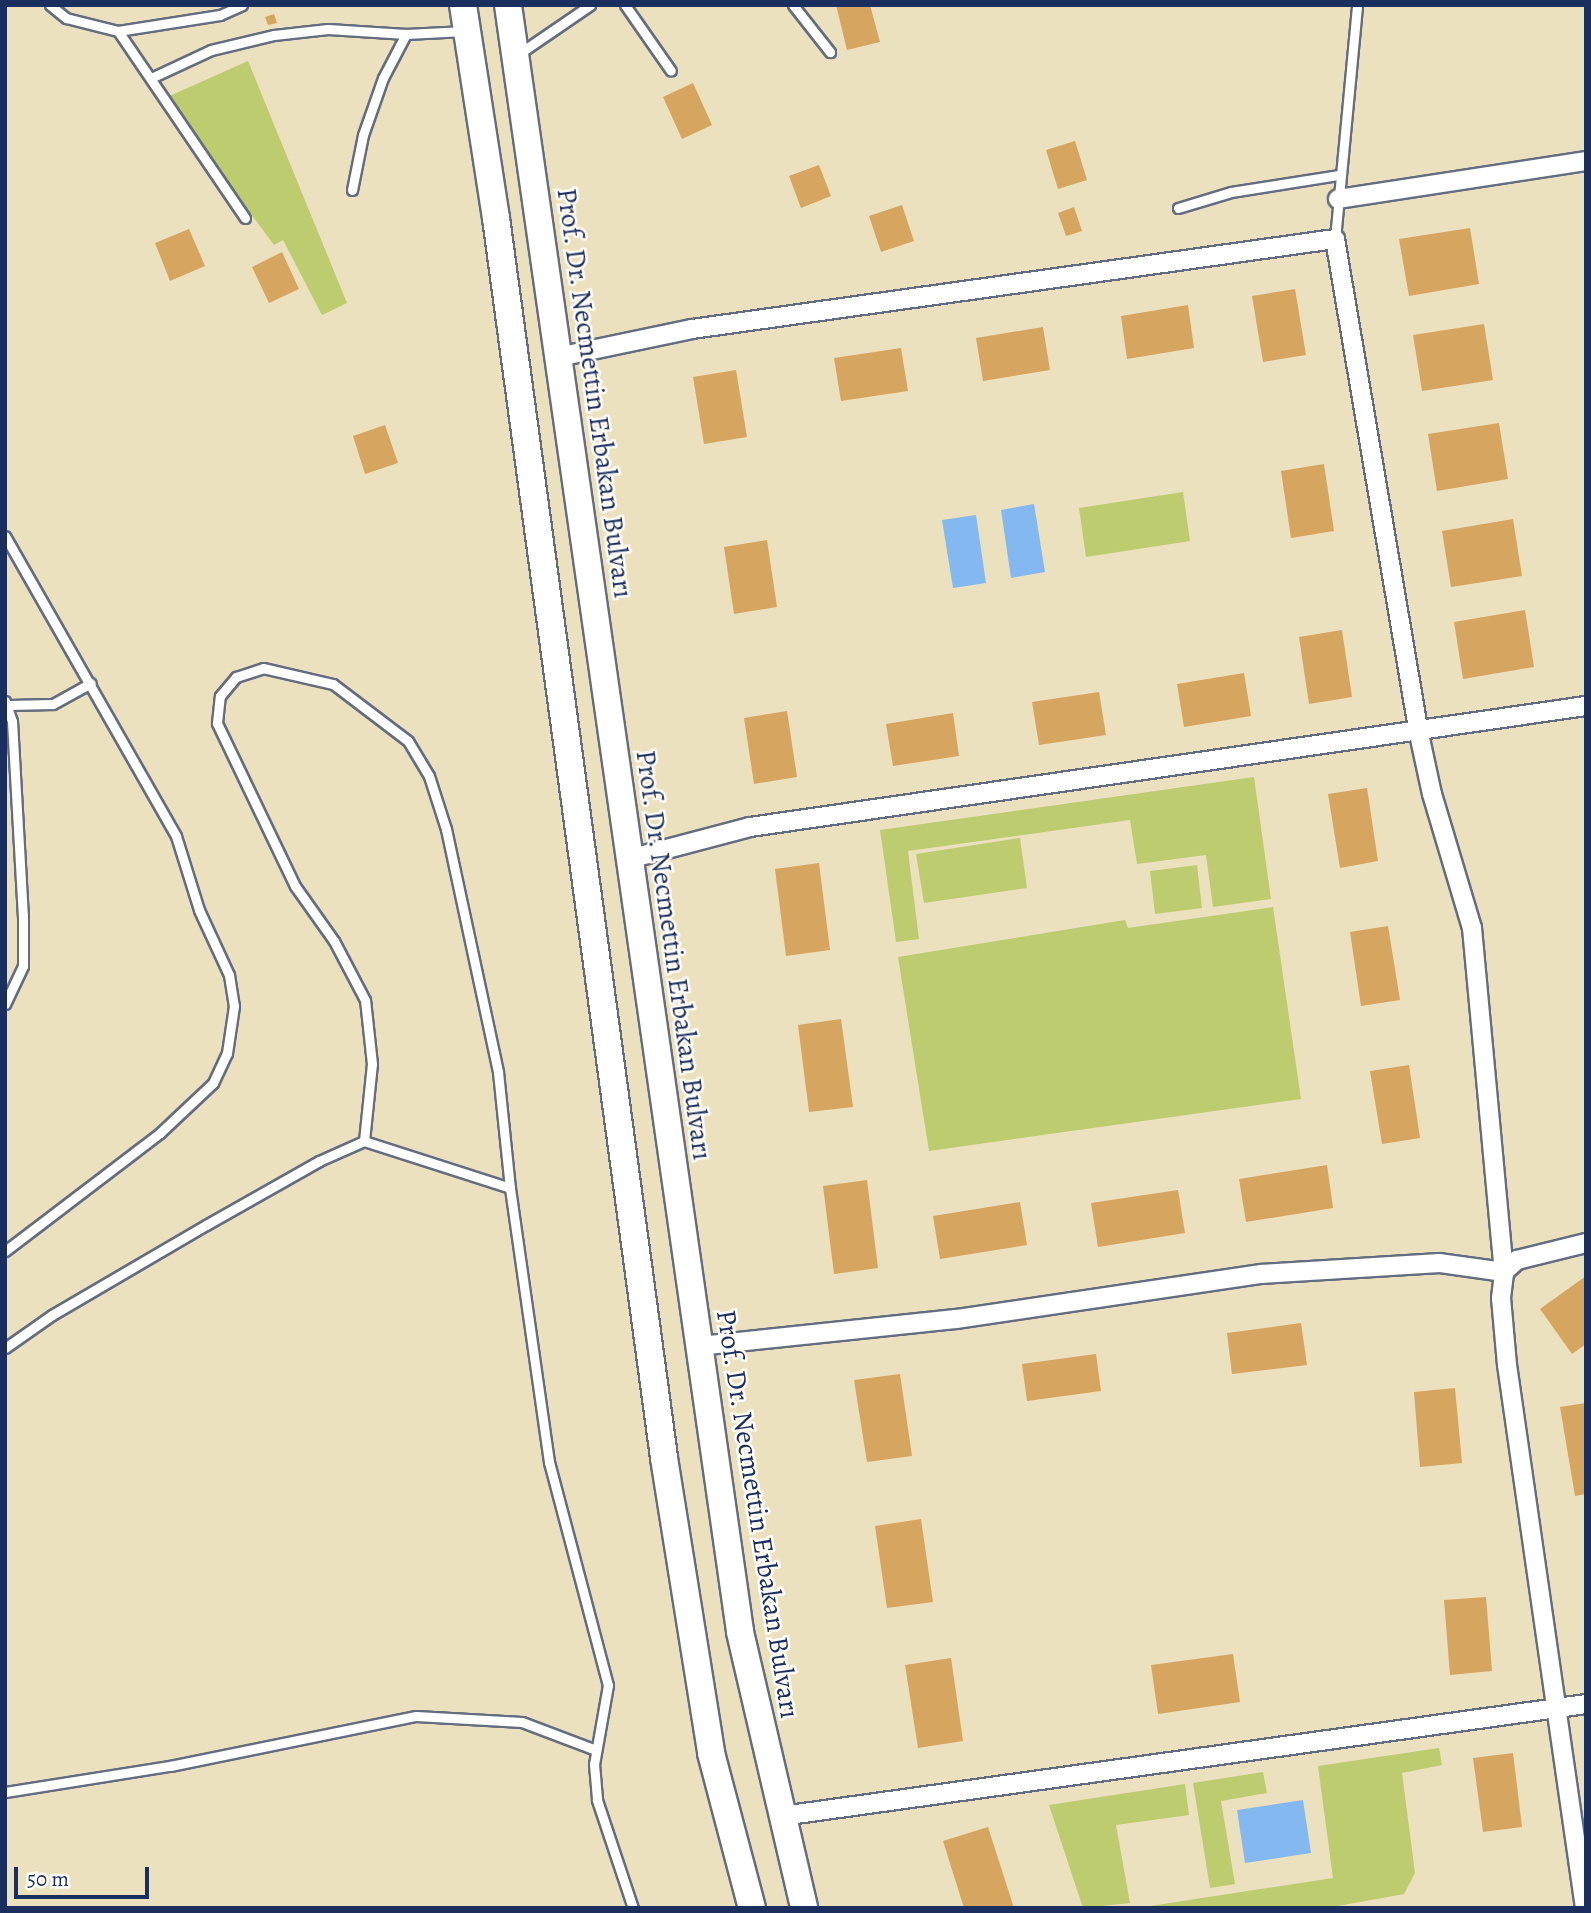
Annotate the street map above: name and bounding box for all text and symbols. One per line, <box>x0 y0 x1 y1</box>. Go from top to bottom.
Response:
street label: Prof. Dr. Necmettin Erbakan Bulvarı <box>550 185 640 601</box>
street label: Prof. Dr. Necmettin Erbakan Bulvarı <box>629 747 719 1163</box>
street label: Prof. Dr. Necmettin Erbakan Bulvarı <box>709 1307 807 1721</box>
scale bar <box>18 1854 152 1898</box>
text: 50 m <box>27 1865 69 1893</box>

